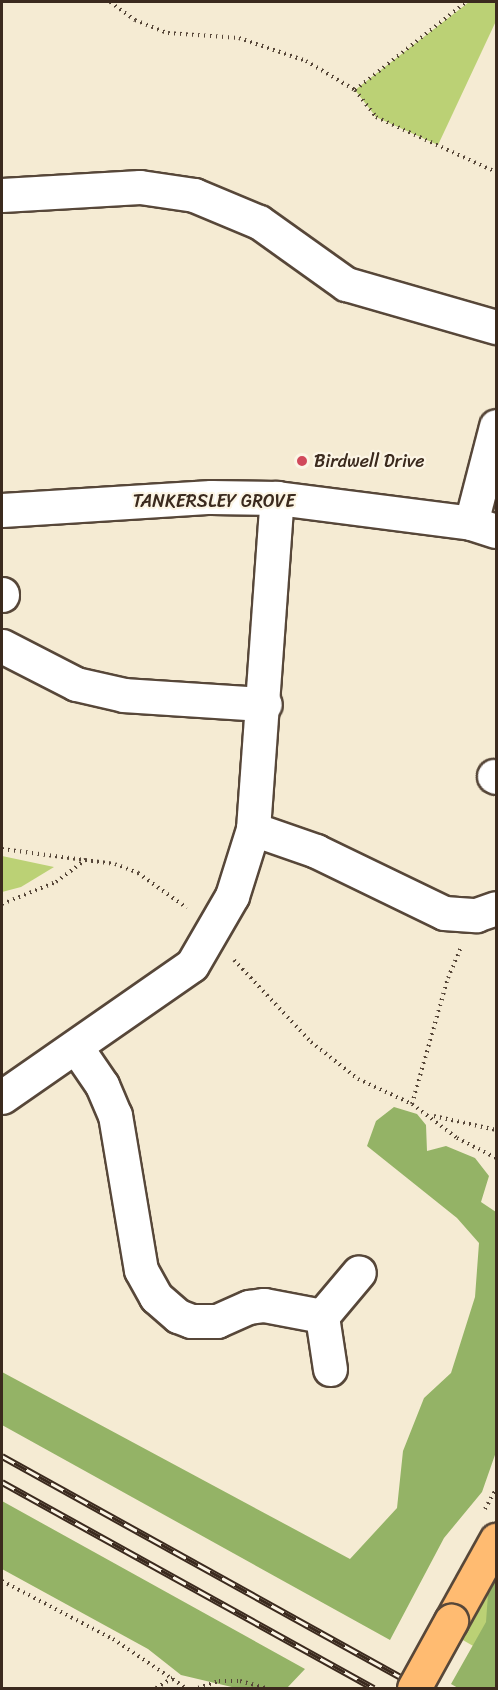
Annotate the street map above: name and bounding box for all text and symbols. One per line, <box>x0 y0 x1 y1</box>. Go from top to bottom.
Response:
place label: Birdwell Drive <box>314 450 425 472</box>
marker: Birdwell Drive <box>295 454 309 468</box>
street label: TANKERSLEY GROVE <box>133 490 295 512</box>

